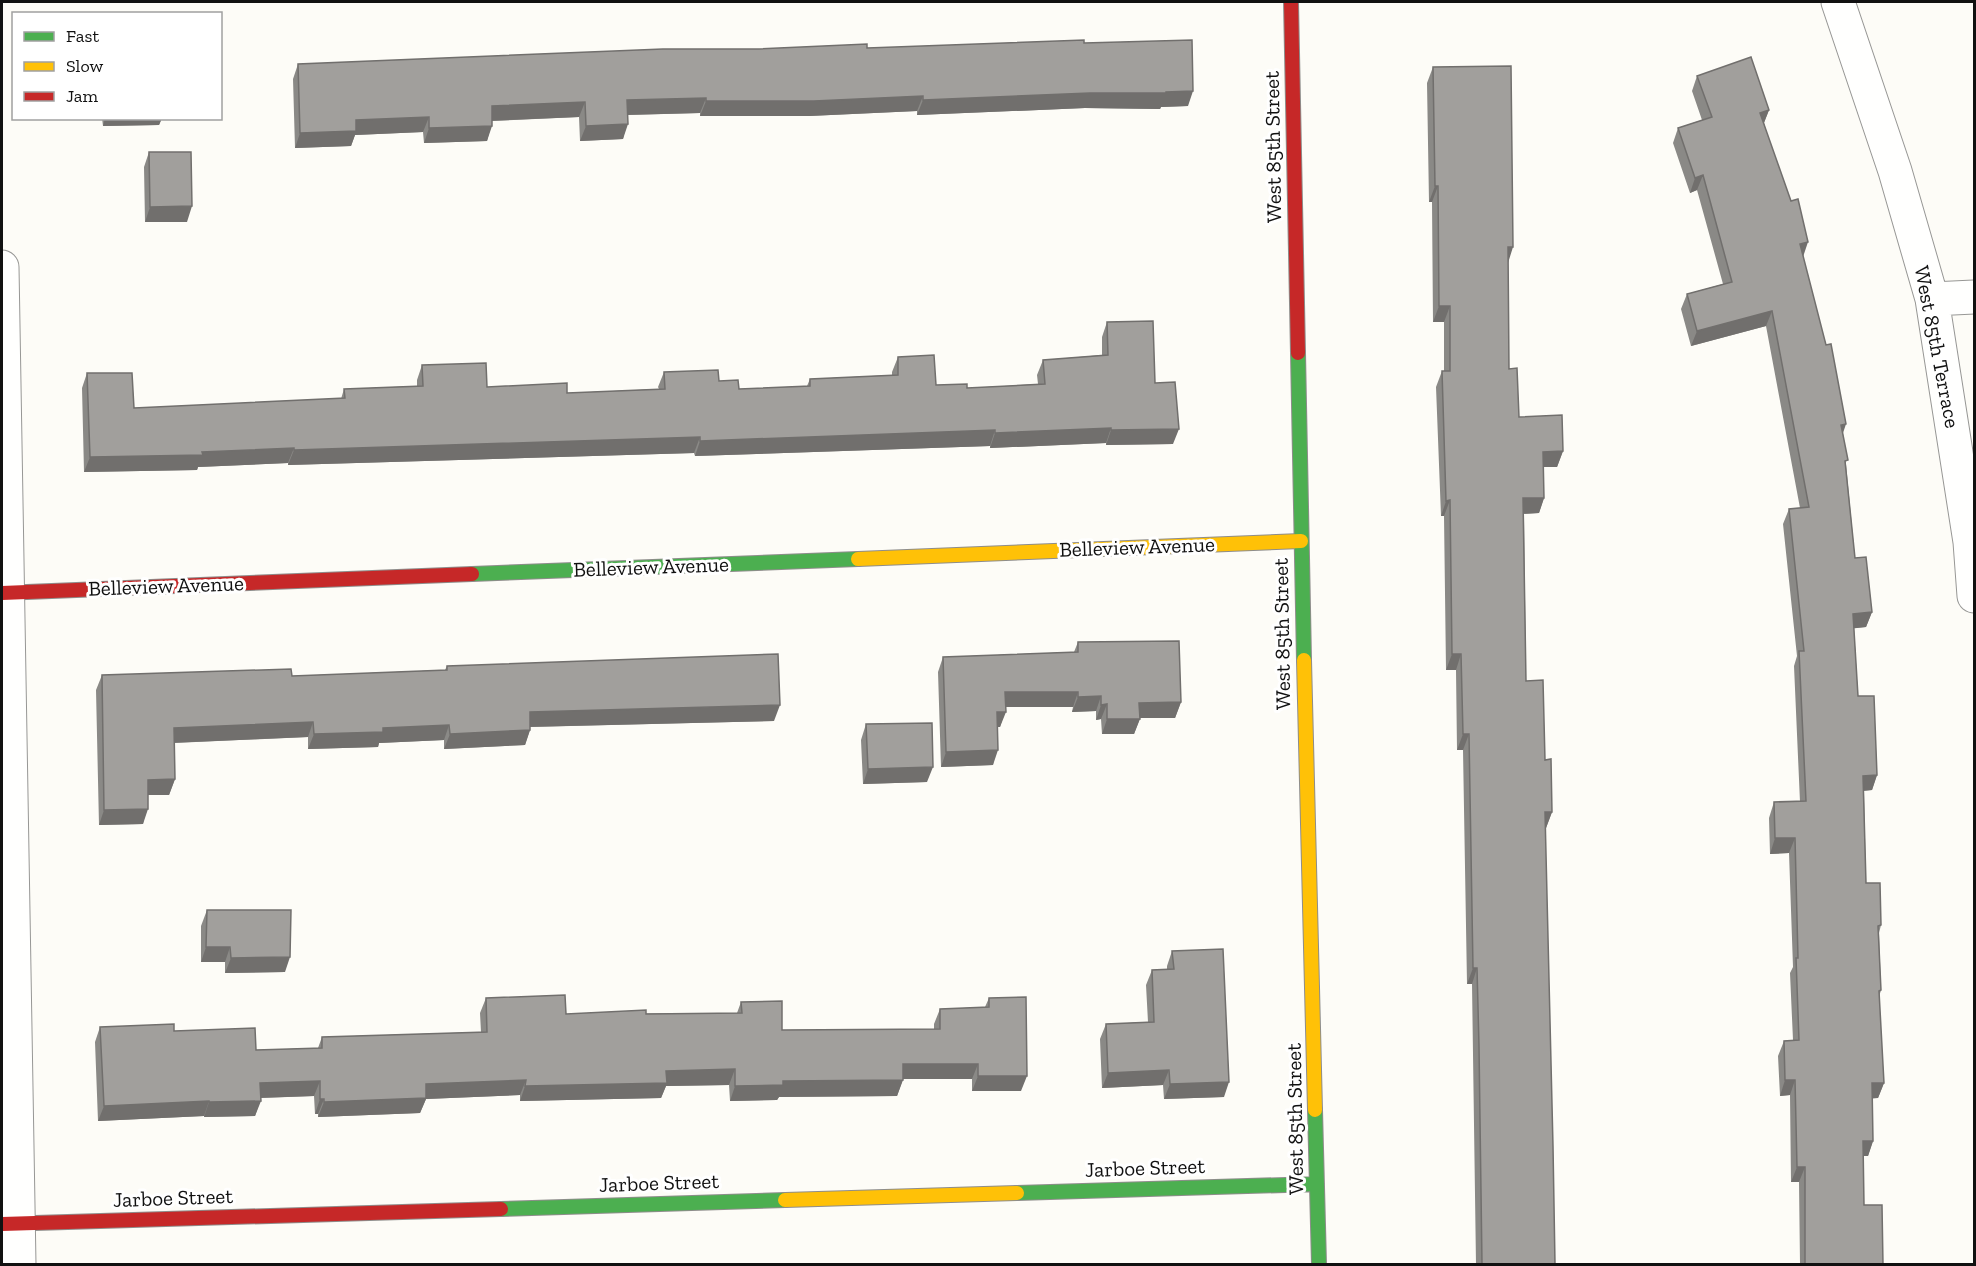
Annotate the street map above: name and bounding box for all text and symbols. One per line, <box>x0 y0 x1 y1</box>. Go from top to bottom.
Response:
legend <box>12 12 222 120</box>
text: Fast <box>66 25 99 47</box>
text: Slow <box>66 55 103 77</box>
street label: West 85th Street <box>1259 71 1286 223</box>
text: Jam <box>66 85 98 107</box>
street label: West 85th Terrace <box>1909 264 1966 430</box>
street label: Belleview Avenue <box>1059 531 1215 562</box>
street label: Belleview Avenue <box>573 551 729 582</box>
street label: West 85th Street <box>1268 558 1295 710</box>
street label: Belleview Avenue <box>88 570 244 601</box>
street label: West 85th Street <box>1281 1043 1308 1195</box>
street label: Jarboe Street <box>1085 1153 1206 1182</box>
street label: Jarboe Street <box>599 1168 720 1197</box>
street label: Jarboe Street <box>113 1183 234 1212</box>

